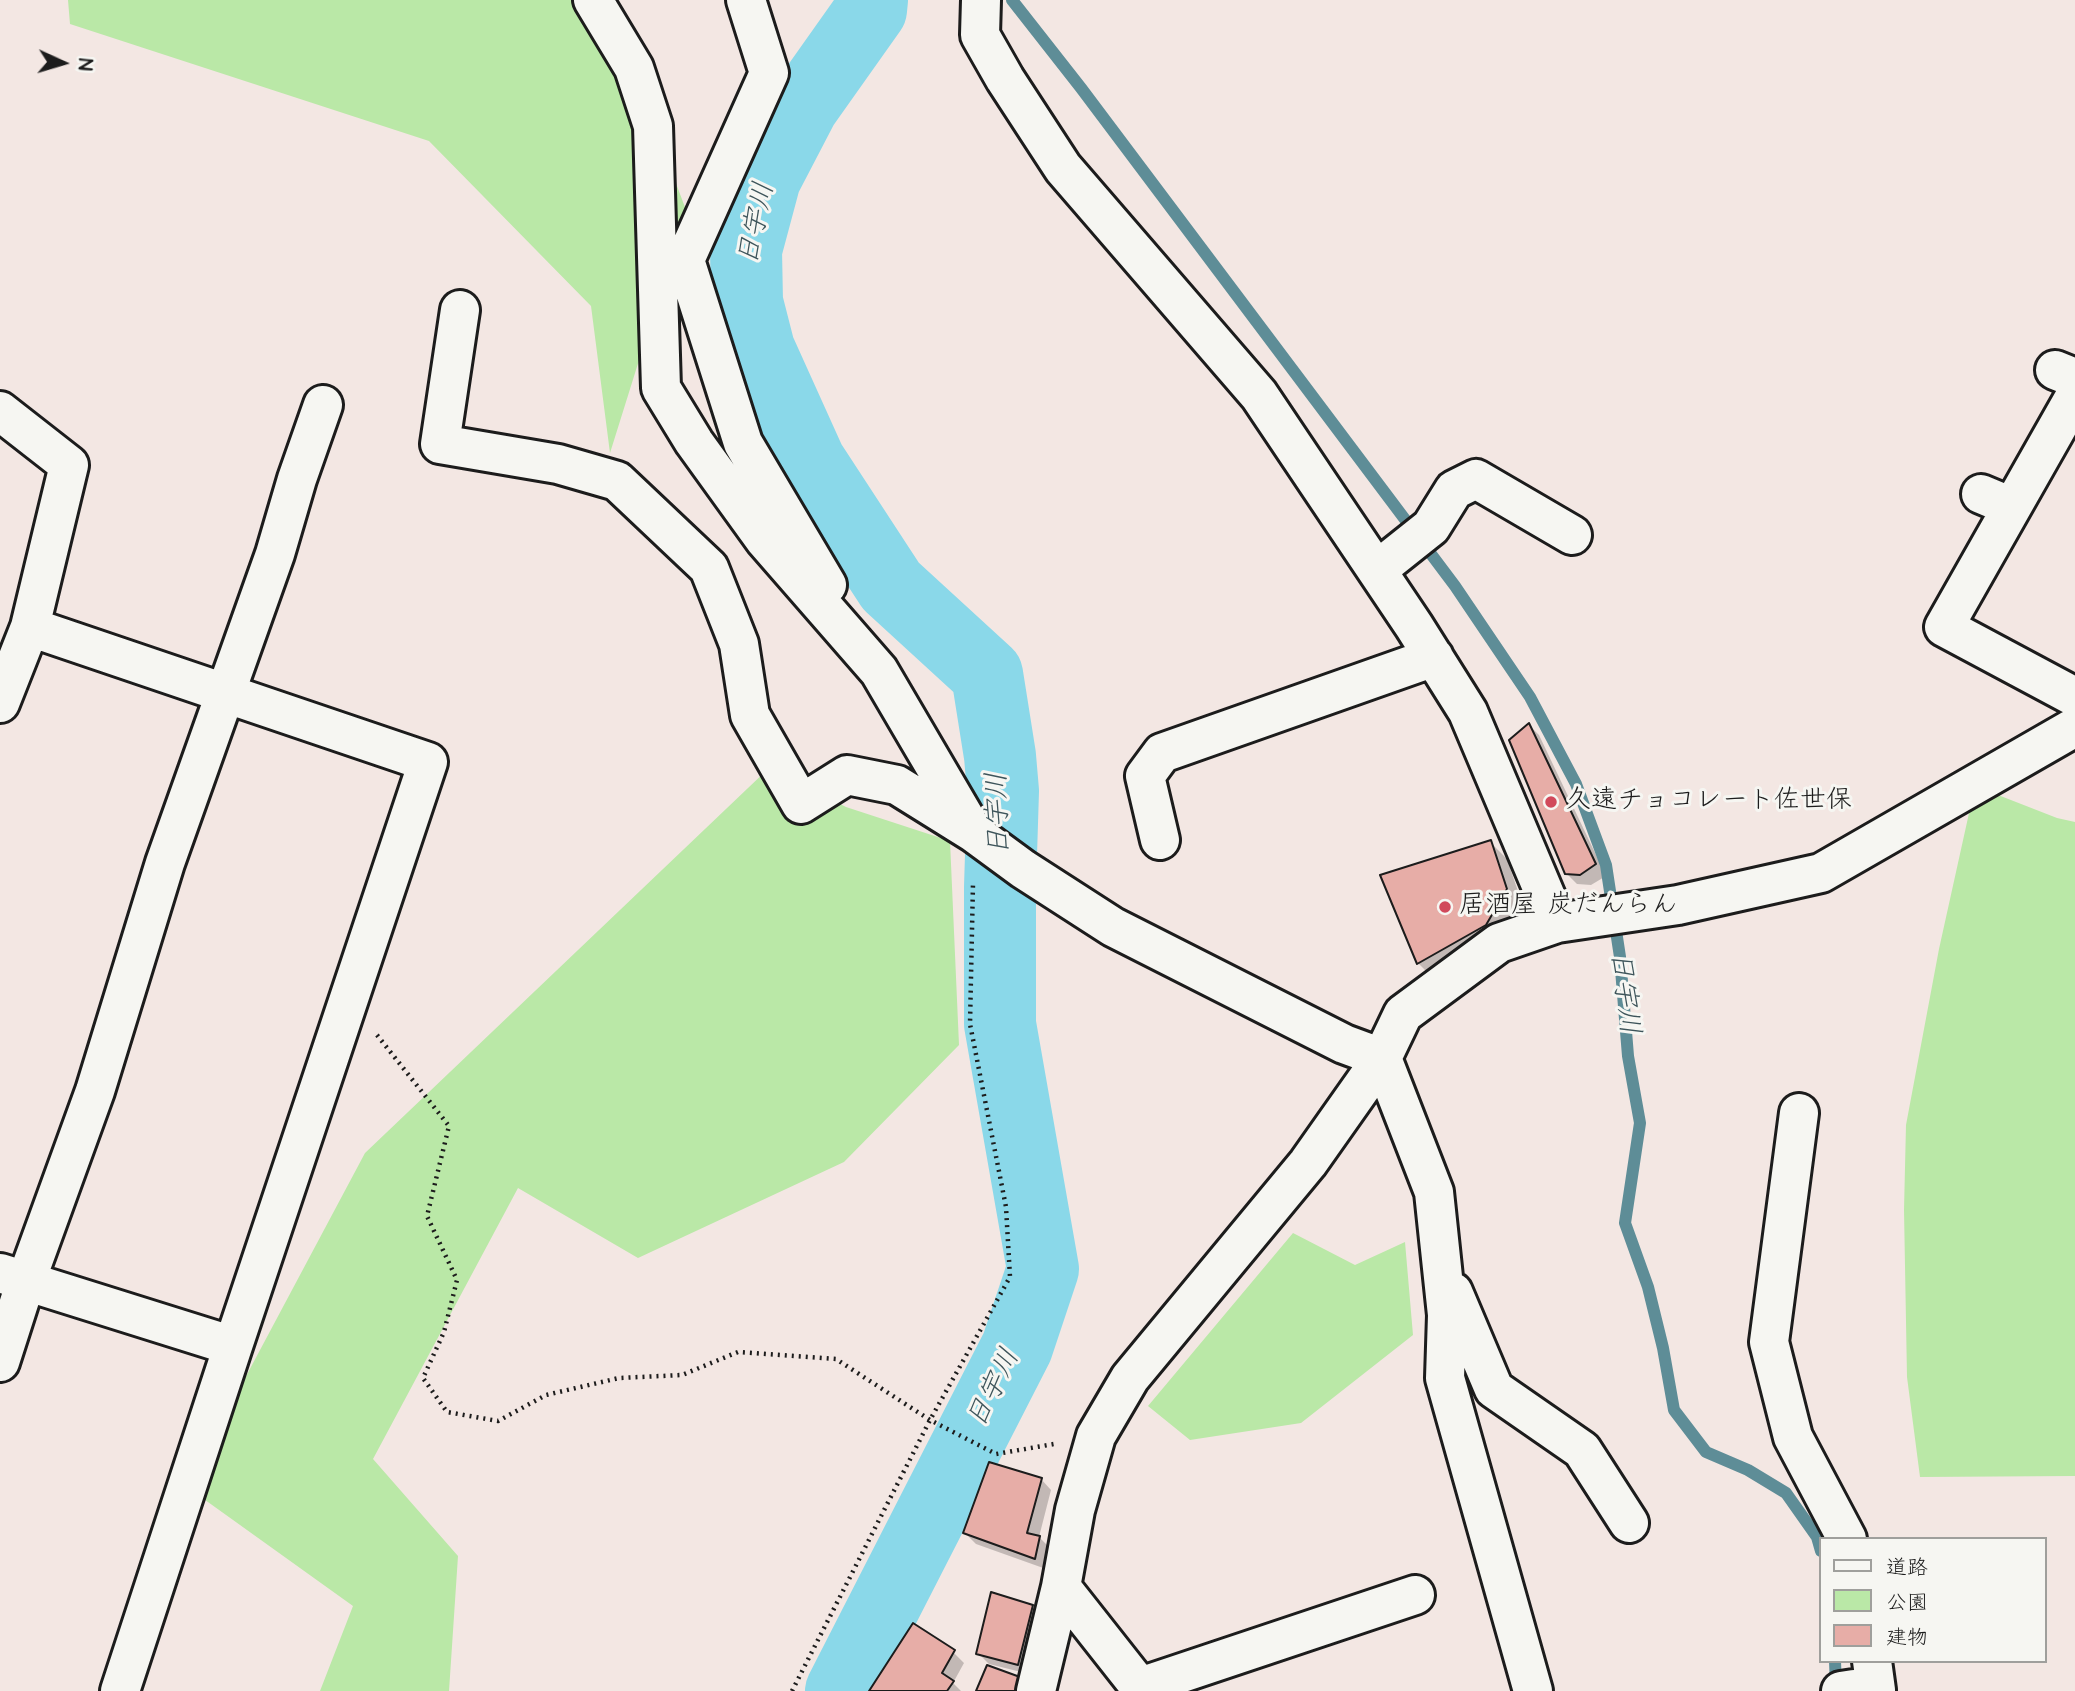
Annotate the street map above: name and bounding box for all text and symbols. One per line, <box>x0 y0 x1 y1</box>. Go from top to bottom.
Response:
north arrow <box>28 28 98 98</box>
text: N <box>71 58 98 71</box>
water label: 日宇川 <box>733 179 783 269</box>
water label: 日宇川 <box>982 771 1018 857</box>
place label: 久遠チョコレート佐世保 <box>1565 786 1852 818</box>
marker: 久遠チョコレート佐世保 <box>1543 794 1559 810</box>
place label: 居酒屋 炭だんらん <box>1459 891 1677 923</box>
marker: 居酒屋 炭だんらん <box>1437 899 1453 915</box>
water label: 日宇川 <box>1601 949 1645 1037</box>
water label: 日宇川 <box>961 1344 1029 1434</box>
legend <box>1820 1537 2047 1663</box>
text: 道路 <box>1886 1553 1928 1582</box>
text: 公園 <box>1886 1588 1928 1617</box>
text: 建物 <box>1886 1623 1928 1652</box>

